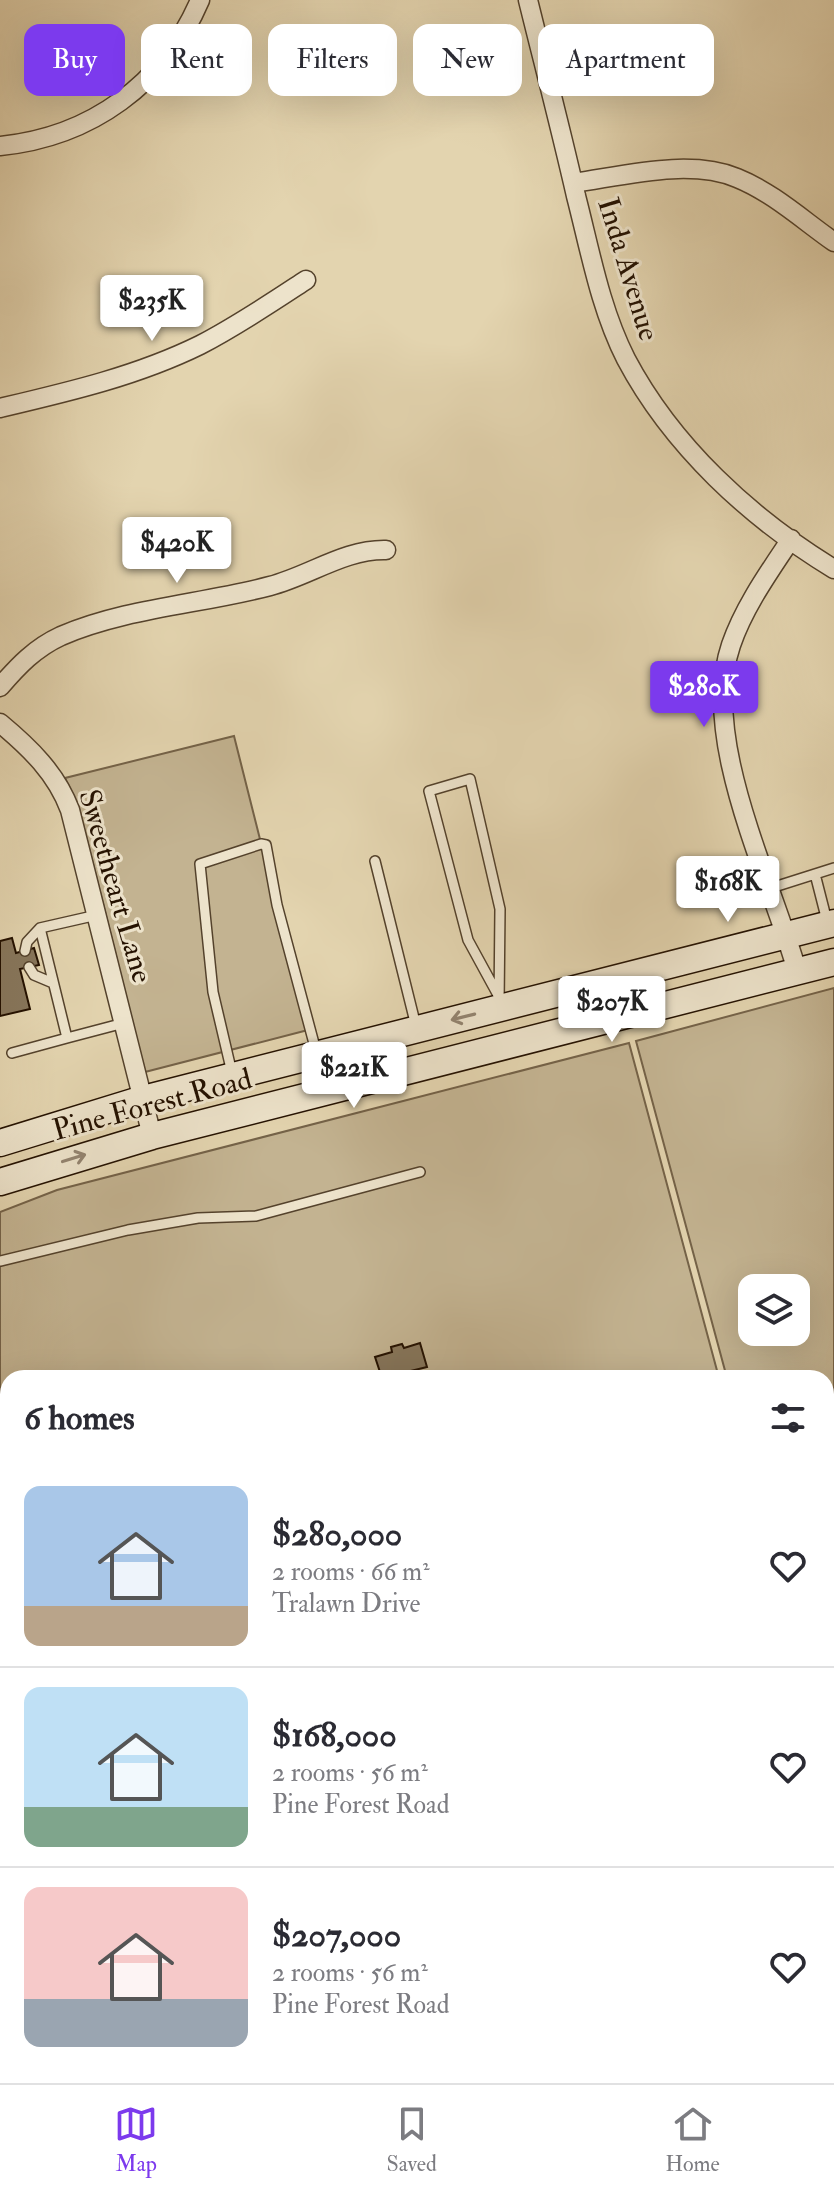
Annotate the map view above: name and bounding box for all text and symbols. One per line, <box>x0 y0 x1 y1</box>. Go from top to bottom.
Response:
chip: Buy <box>24 24 125 96</box>
chip: Rent <box>141 24 252 96</box>
chip: Filters <box>268 24 397 96</box>
chip: New <box>413 24 522 96</box>
chip: Apartment <box>538 24 714 96</box>
street label: Inda Avenue <box>589 193 668 345</box>
pin: $235K <box>96 275 208 343</box>
text: $235K <box>118 285 186 317</box>
pin: $420K <box>121 517 233 585</box>
text: $420K <box>140 527 214 559</box>
pin: $280K <box>648 661 760 729</box>
text: $280K <box>668 671 740 703</box>
street label: Sweetheart Lane <box>70 785 161 987</box>
pin: $168K <box>672 856 784 924</box>
text: $168K <box>694 866 762 898</box>
pin: $207K <box>556 976 668 1044</box>
text: $207K <box>576 986 648 1018</box>
one-way arrow <box>451 1010 477 1025</box>
pin: $221K <box>298 1042 410 1110</box>
text: $221K <box>320 1052 388 1084</box>
street label: Pine Forest Road <box>48 1060 256 1149</box>
one-way arrow <box>61 1150 87 1165</box>
map controls <box>738 1274 810 1346</box>
button: layers <box>738 1274 810 1346</box>
icon: filters <box>766 1396 810 1440</box>
text: 6 homes <box>24 1397 135 1440</box>
text: $280,000 <box>272 1513 402 1556</box>
icon: home <box>88 1518 184 1614</box>
icon: heart <box>766 1544 810 1588</box>
text: 2 rooms · 66 m² <box>272 1556 430 1588</box>
text: Tralawn Drive <box>272 1588 420 1620</box>
text: $168,000 <box>272 1714 397 1757</box>
icon: home <box>88 1719 184 1815</box>
icon: heart <box>766 1745 810 1789</box>
text: 2 rooms · 56 m² <box>272 1757 428 1789</box>
text: Pine Forest Road <box>272 1789 450 1821</box>
text: $207,000 <box>272 1914 401 1957</box>
icon: home <box>88 1919 184 2015</box>
icon: heart <box>766 1945 810 1989</box>
text: 2 rooms · 56 m² <box>272 1957 428 1989</box>
text: Pine Forest Road <box>272 1989 450 2021</box>
tab: Map <box>114 2102 158 2178</box>
tab: Saved <box>387 2102 437 2178</box>
tab: Home <box>665 2102 720 2178</box>

